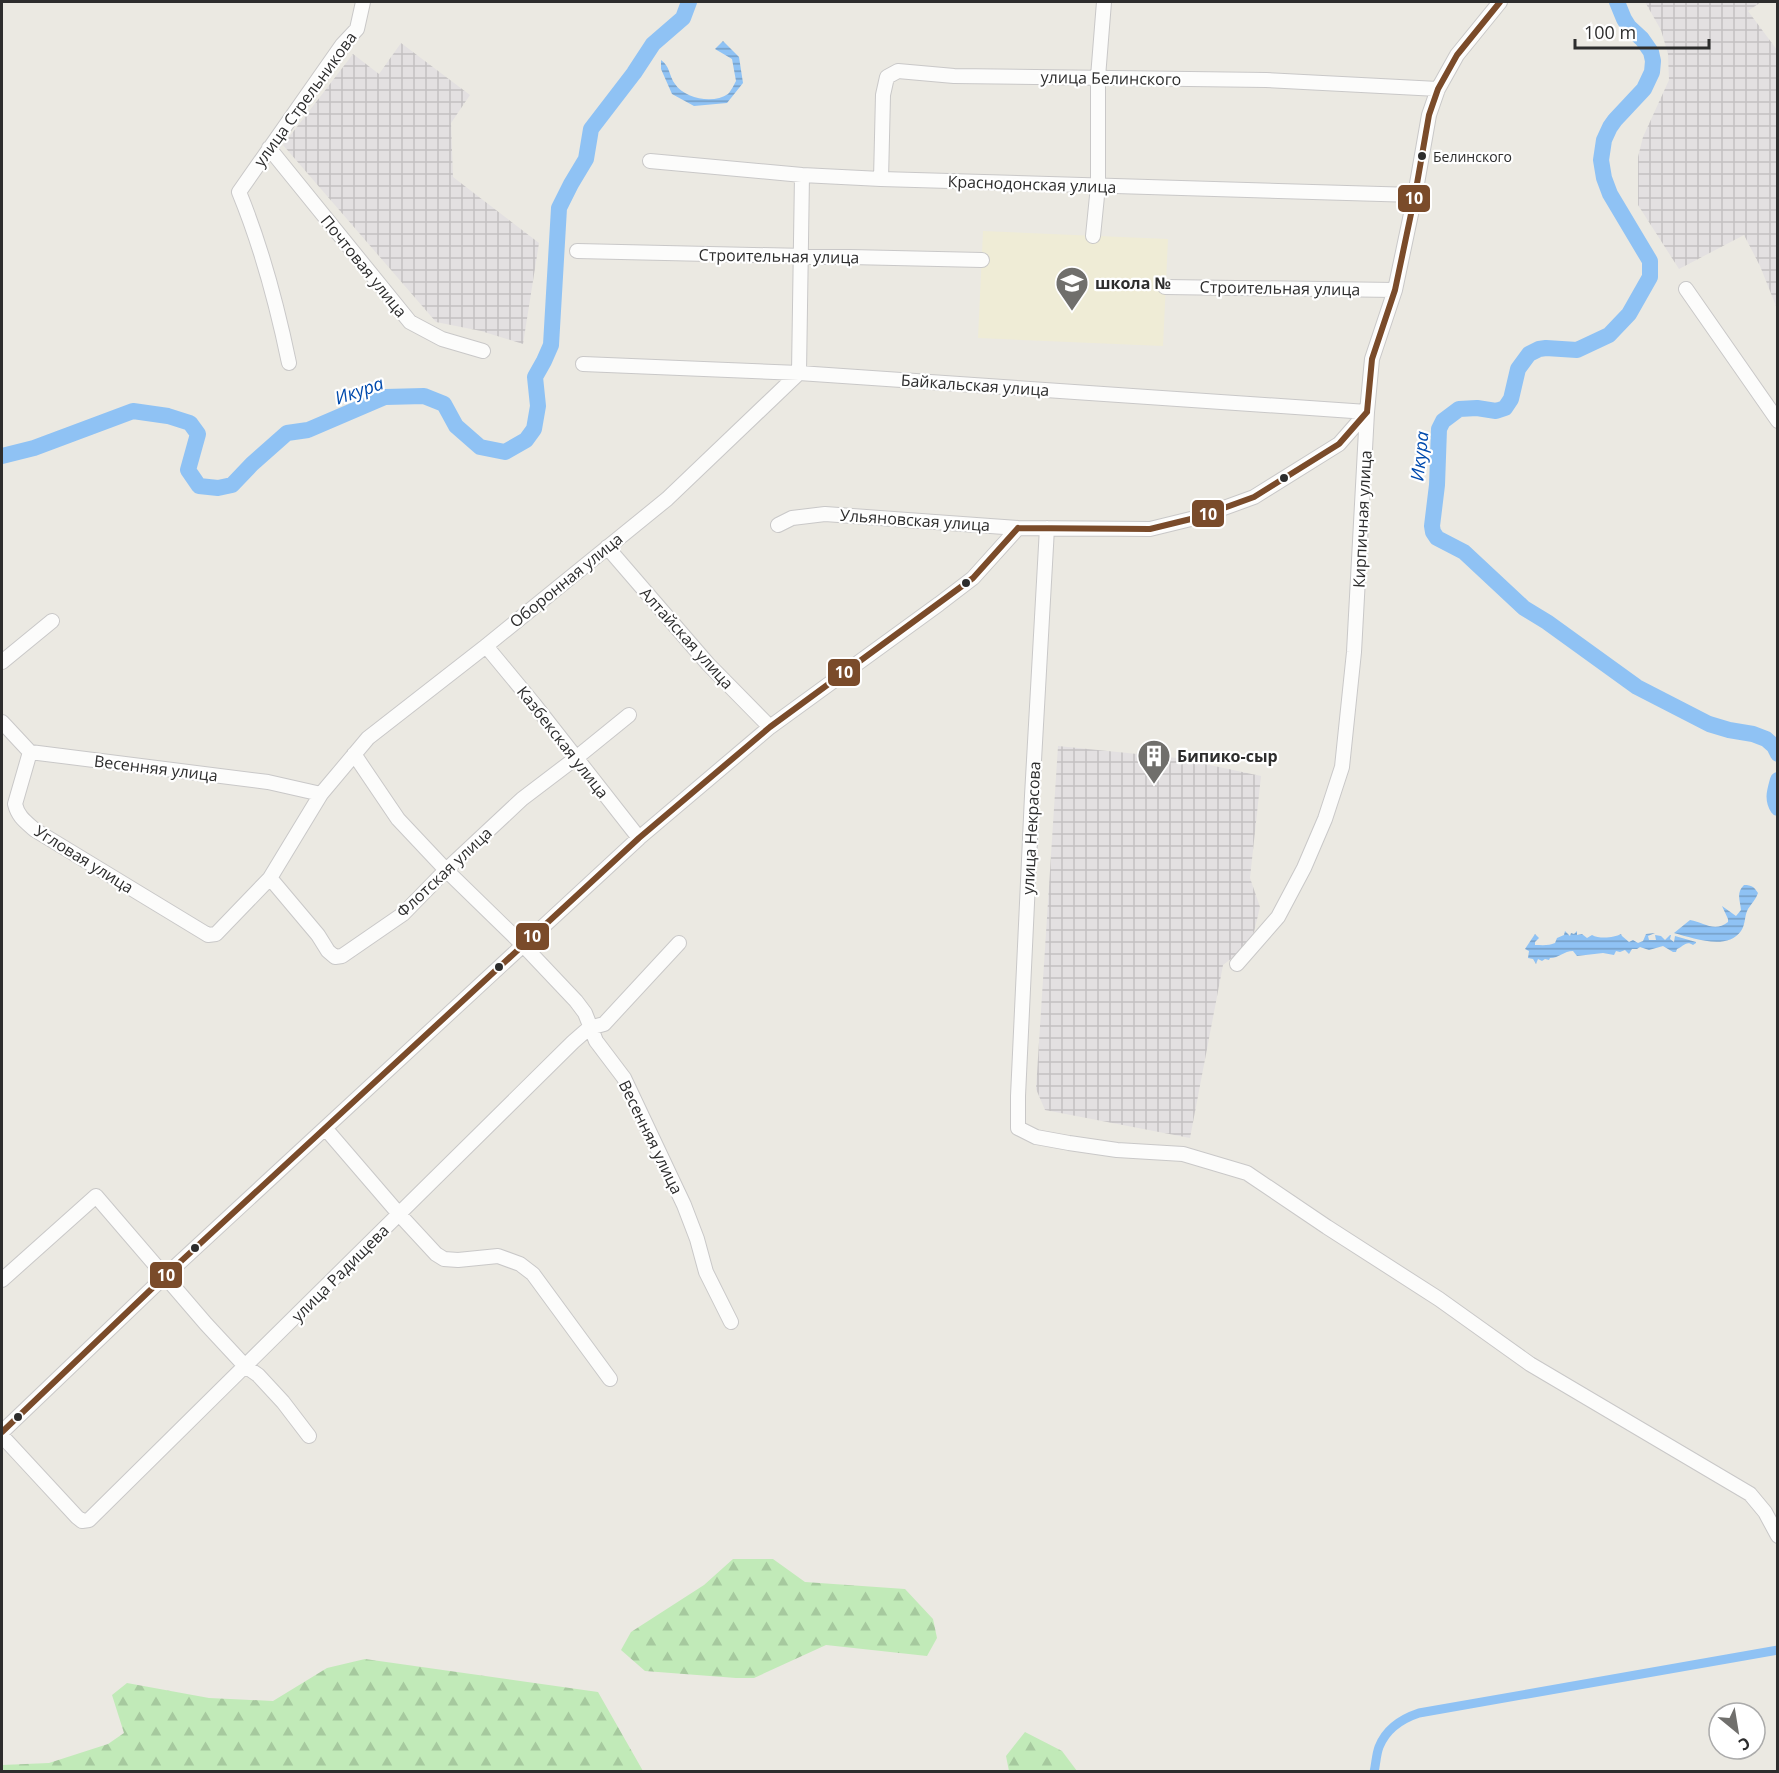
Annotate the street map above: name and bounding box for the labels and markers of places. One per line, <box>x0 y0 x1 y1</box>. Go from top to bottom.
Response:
place label: Белинского <box>1433 147 1512 166</box>
marker: Белинского <box>1416 150 1428 162</box>
school or university icon: школа № <box>1054 265 1090 312</box>
place label: школа № <box>1095 272 1171 294</box>
unlabelled marker <box>1278 472 1290 484</box>
unlabelled marker <box>960 577 972 589</box>
building icon: Бипико-сыр <box>1136 738 1172 785</box>
place label: Бипико-сыр <box>1177 745 1278 767</box>
unlabelled marker <box>493 961 505 973</box>
unlabelled marker <box>189 1242 201 1254</box>
unlabelled marker <box>12 1411 24 1423</box>

